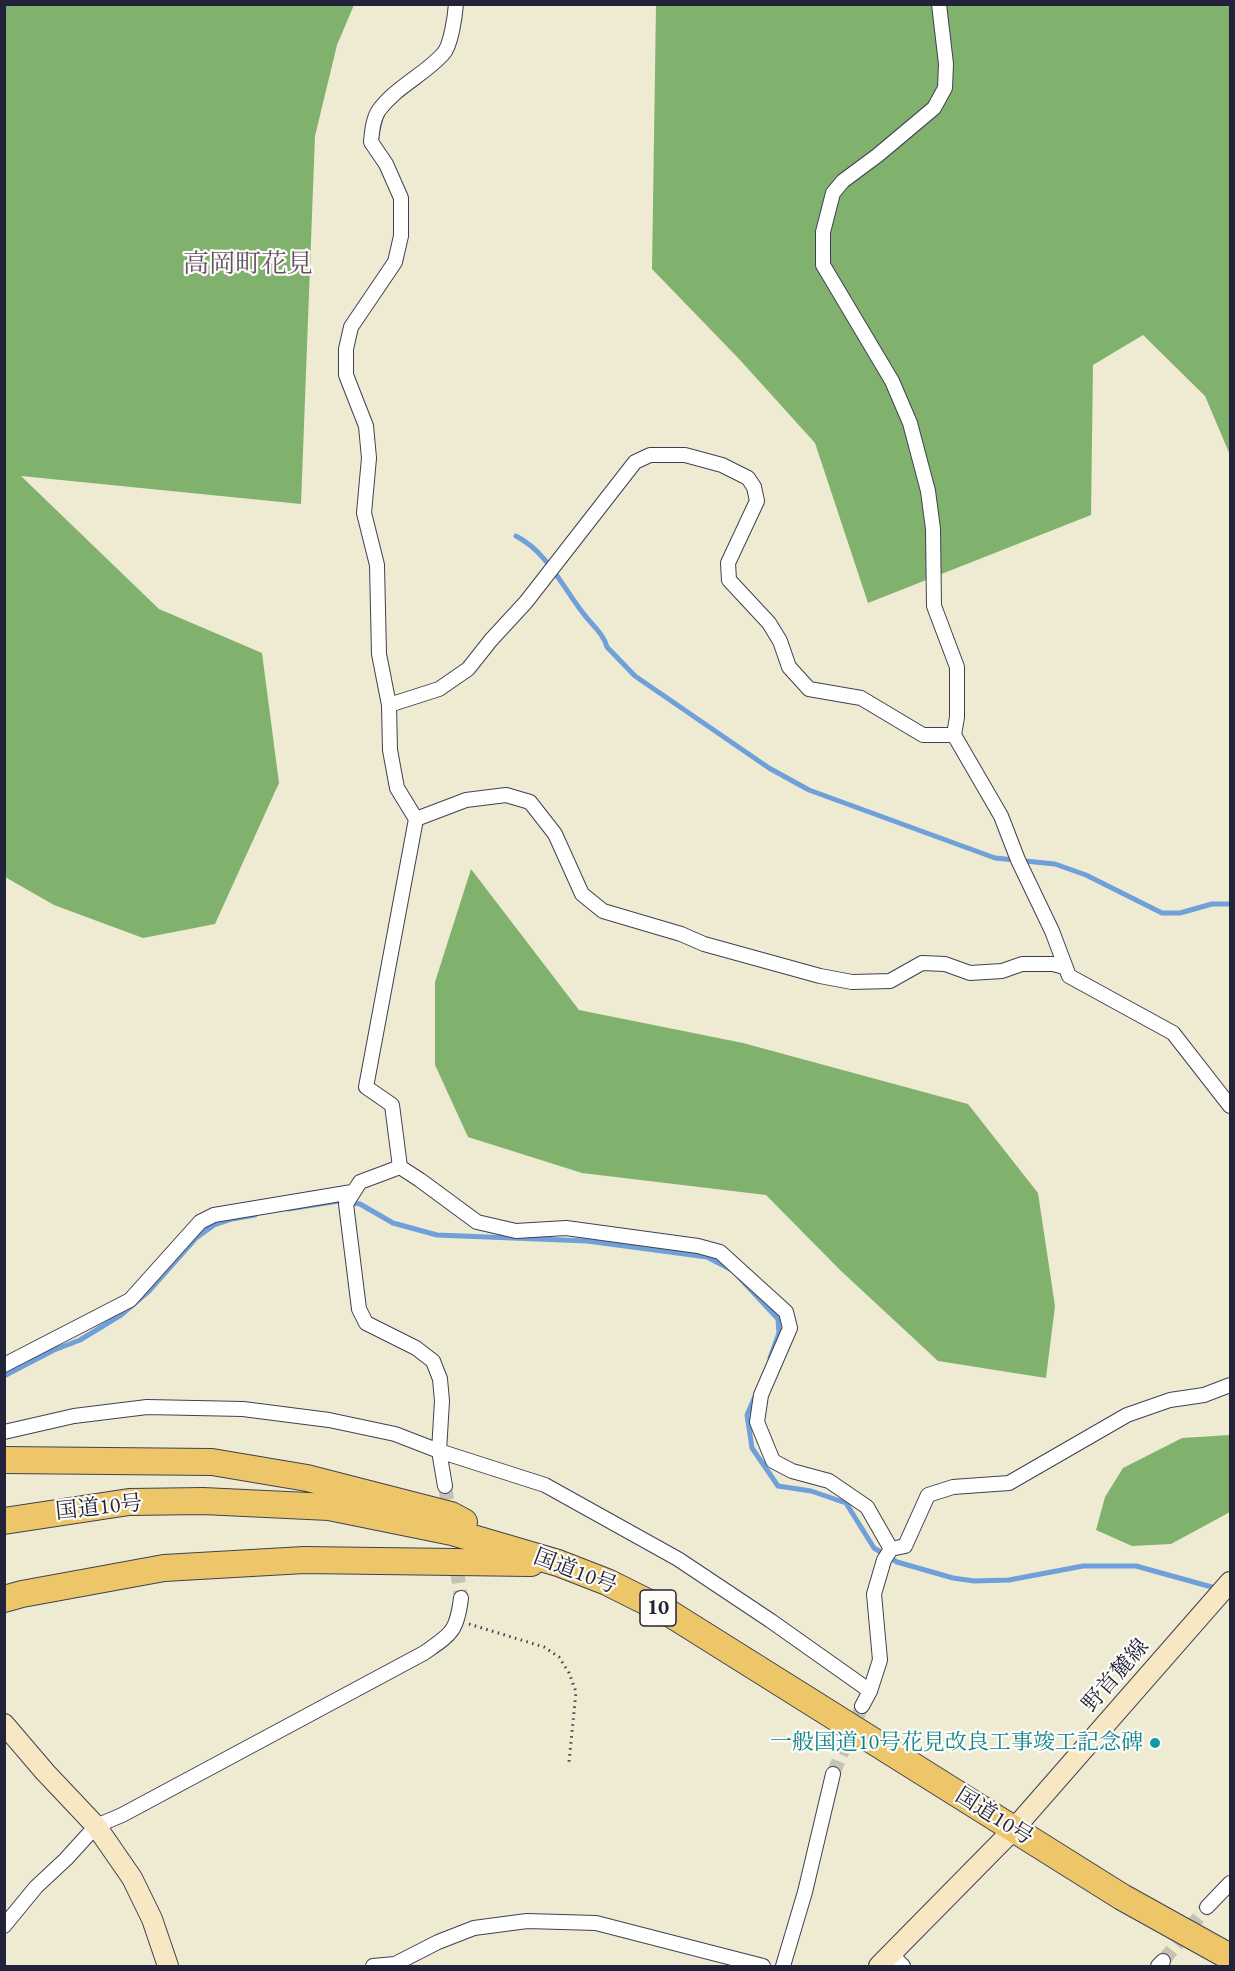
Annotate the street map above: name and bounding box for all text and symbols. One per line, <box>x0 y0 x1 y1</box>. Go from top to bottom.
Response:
district label: 高岡町花見 <box>183 249 313 281</box>
street label: 国道10号 <box>54 1490 144 1526</box>
street label: 国道10号 <box>530 1544 620 1600</box>
road number: 10 <box>640 1590 676 1626</box>
street label: 野首麓線 <box>1077 1634 1155 1718</box>
place label: 一般国道10号花見改良工事竣工記念碑 <box>770 1730 1143 1756</box>
marker: 一般国道10号花見改良工事竣工記念碑 <box>1148 1736 1162 1750</box>
street label: 国道10号 <box>950 1783 1038 1851</box>

